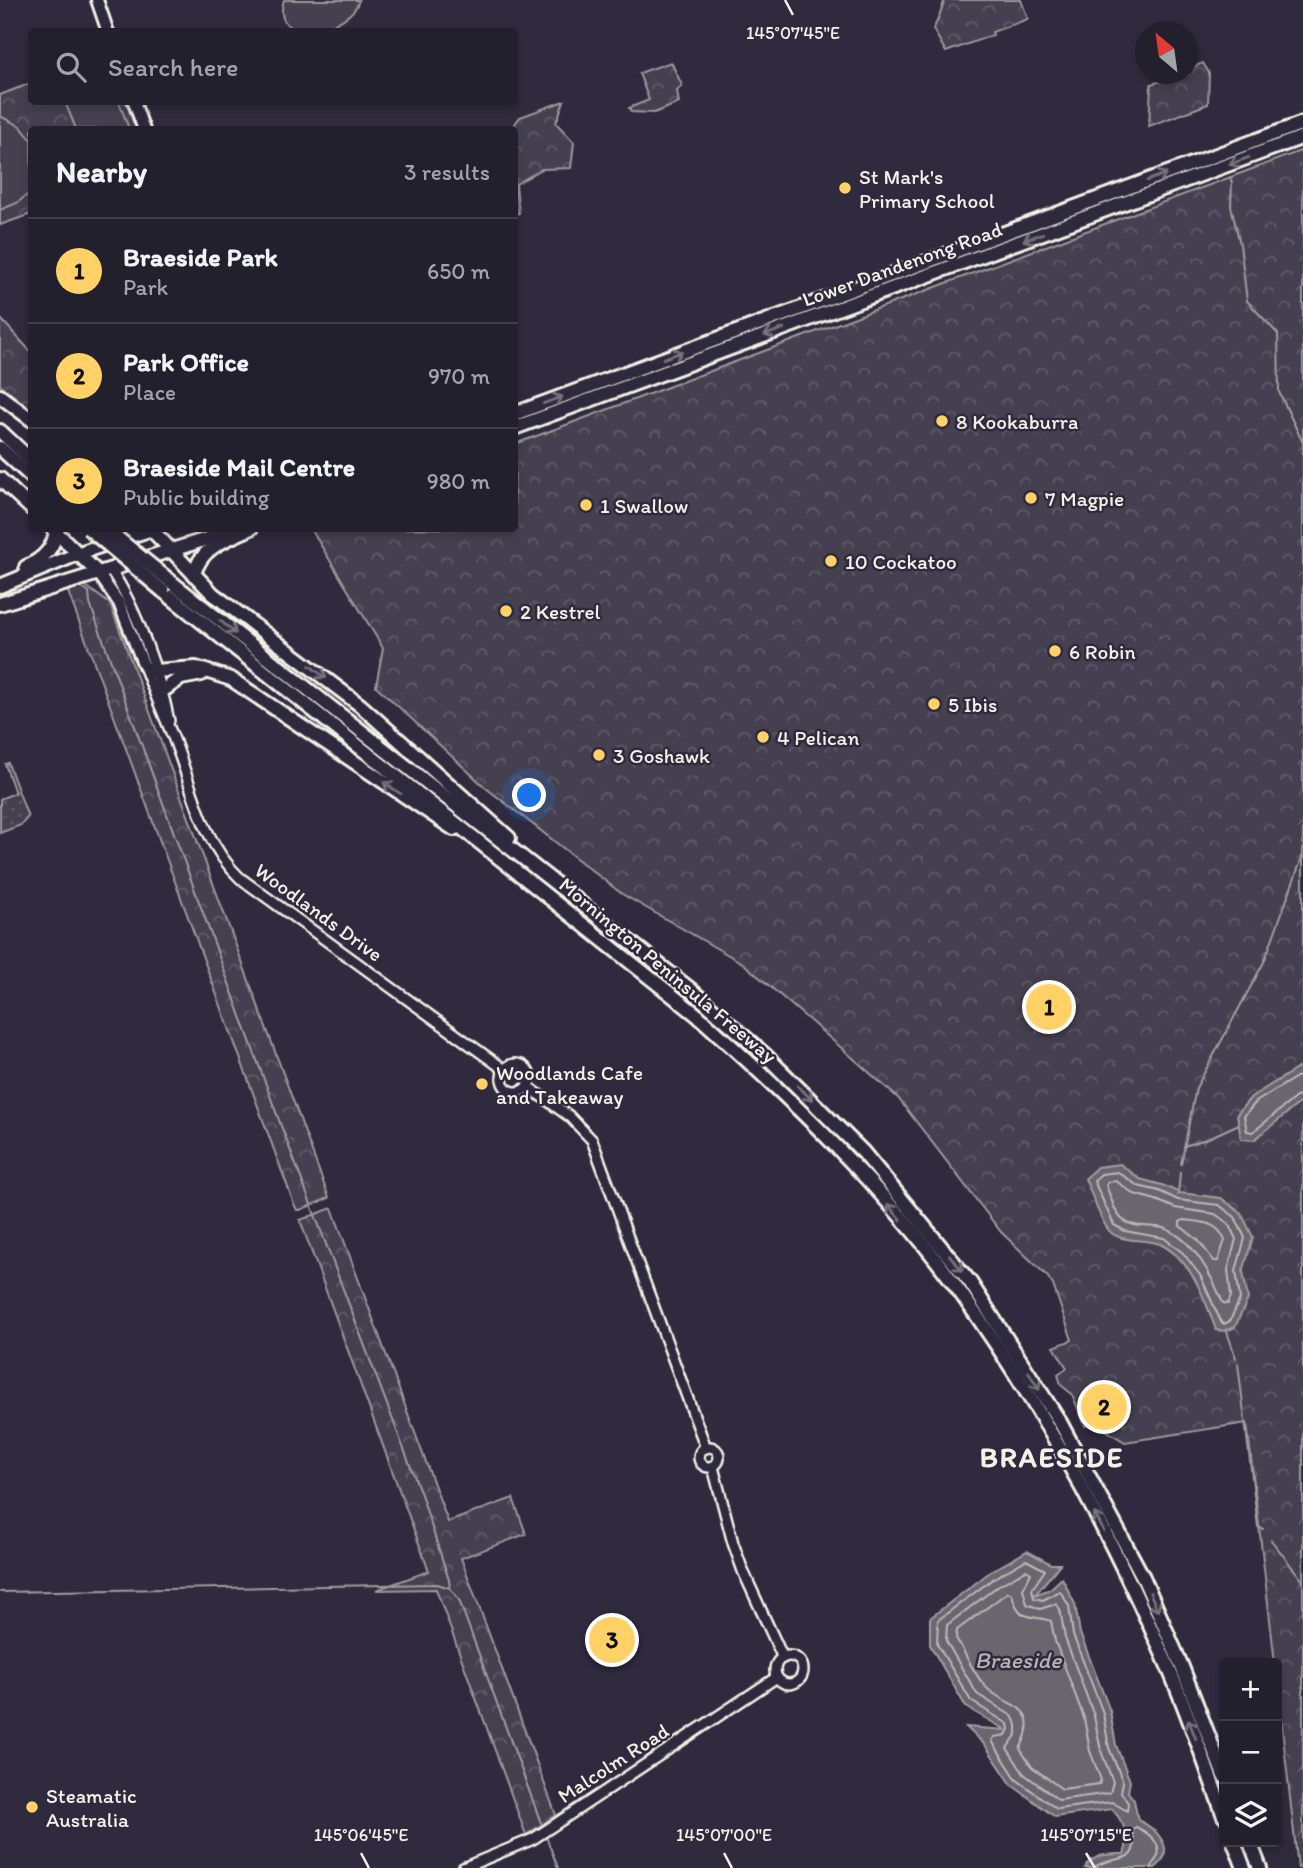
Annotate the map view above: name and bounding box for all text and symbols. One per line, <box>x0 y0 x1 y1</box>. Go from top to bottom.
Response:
north arrow <box>1135 21 1198 84</box>
text: 145°07'45"E <box>746 22 840 44</box>
search box <box>28 28 518 105</box>
icon: search <box>52 48 90 86</box>
text: Search here <box>108 51 238 83</box>
text: Nearby <box>56 153 147 190</box>
one-way arrow <box>1229 155 1250 168</box>
text: 3 results <box>404 158 490 186</box>
place label: St Mark's Primary School <box>859 164 995 213</box>
one-way arrow <box>1146 170 1168 182</box>
marker: St Mark's Primary School <box>837 180 853 196</box>
street label: Lower Dandenong Road <box>799 216 1005 312</box>
one-way arrow <box>1023 231 1045 244</box>
text: Braeside Park <box>123 241 278 273</box>
text: 1 <box>74 257 84 285</box>
text: 650 m <box>427 257 490 285</box>
text: Park <box>123 273 168 301</box>
one-way arrow <box>763 327 785 339</box>
text: Park Office <box>123 346 249 378</box>
one-way arrow <box>662 348 684 360</box>
text: 2 <box>73 362 85 390</box>
text: 970 m <box>428 362 490 390</box>
text: Place <box>123 378 176 406</box>
one-way arrow <box>541 392 563 405</box>
place label: 8 Kookaburra <box>956 409 1078 434</box>
marker: 8 Kookaburra <box>934 413 950 429</box>
text: Braeside Mail Centre <box>123 451 355 483</box>
text: 3 <box>73 467 85 495</box>
text: 980 m <box>427 467 490 495</box>
text: Public building <box>123 483 269 511</box>
place label: 7 Magpie <box>1045 486 1124 511</box>
marker: 7 Magpie <box>1023 490 1039 506</box>
place label: 1 Swallow <box>600 493 688 518</box>
marker: 1 Swallow <box>578 497 594 513</box>
place label: 10 Cockatoo <box>845 549 957 574</box>
marker: 10 Cockatoo <box>823 553 839 569</box>
place label: 2 Kestrel <box>520 599 601 624</box>
marker: 2 Kestrel <box>498 603 514 619</box>
one-way arrow <box>218 620 237 635</box>
place label: 6 Robin <box>1069 639 1136 664</box>
marker: 6 Robin <box>1047 643 1063 659</box>
one-way arrow <box>308 664 327 679</box>
place label: 5 Ibis <box>948 692 997 717</box>
marker: 5 Ibis <box>926 696 942 712</box>
place label: 4 Pelican <box>777 725 859 750</box>
marker: 4 Pelican <box>755 729 771 745</box>
place label: 3 Goshawk <box>613 743 710 768</box>
marker: 3 Goshawk <box>591 747 607 763</box>
your location <box>512 778 546 812</box>
one-way arrow <box>382 780 402 794</box>
street label: Woodlands Drive <box>250 857 388 967</box>
street label: Mornington Peninsula Freeway <box>554 872 782 1068</box>
pin: 1 <box>1026 981 1072 1033</box>
place label: Woodlands Cafe and Takeaway <box>496 1060 643 1109</box>
marker: Woodlands Cafe and Takeaway <box>474 1076 490 1092</box>
one-way arrow <box>796 1085 813 1102</box>
one-way arrow <box>886 1203 902 1221</box>
one-way arrow <box>948 1254 963 1272</box>
one-way arrow <box>1028 1370 1042 1390</box>
pin: 2 <box>1081 1381 1127 1433</box>
district label: BRAESIDE <box>980 1440 1124 1474</box>
one-way arrow <box>1091 1512 1105 1533</box>
one-way arrow <box>1148 1591 1161 1613</box>
pin: 3 <box>589 1614 635 1666</box>
water label: Braeside <box>975 1646 1062 1674</box>
map controls <box>1219 1658 1282 1847</box>
button: + <box>1219 1658 1282 1721</box>
street label: Malcolm Road <box>553 1718 673 1808</box>
one-way arrow <box>1184 1719 1197 1741</box>
button: − <box>1219 1721 1282 1784</box>
place label: Steamatic Australia <box>46 1783 137 1832</box>
button: layers <box>1219 1784 1282 1847</box>
marker: Steamatic Australia <box>24 1799 40 1815</box>
text: 145°06'45"E <box>314 1824 408 1846</box>
text: 145°07'00"E <box>676 1824 772 1846</box>
text: 145°07'15"E <box>1040 1824 1132 1846</box>

